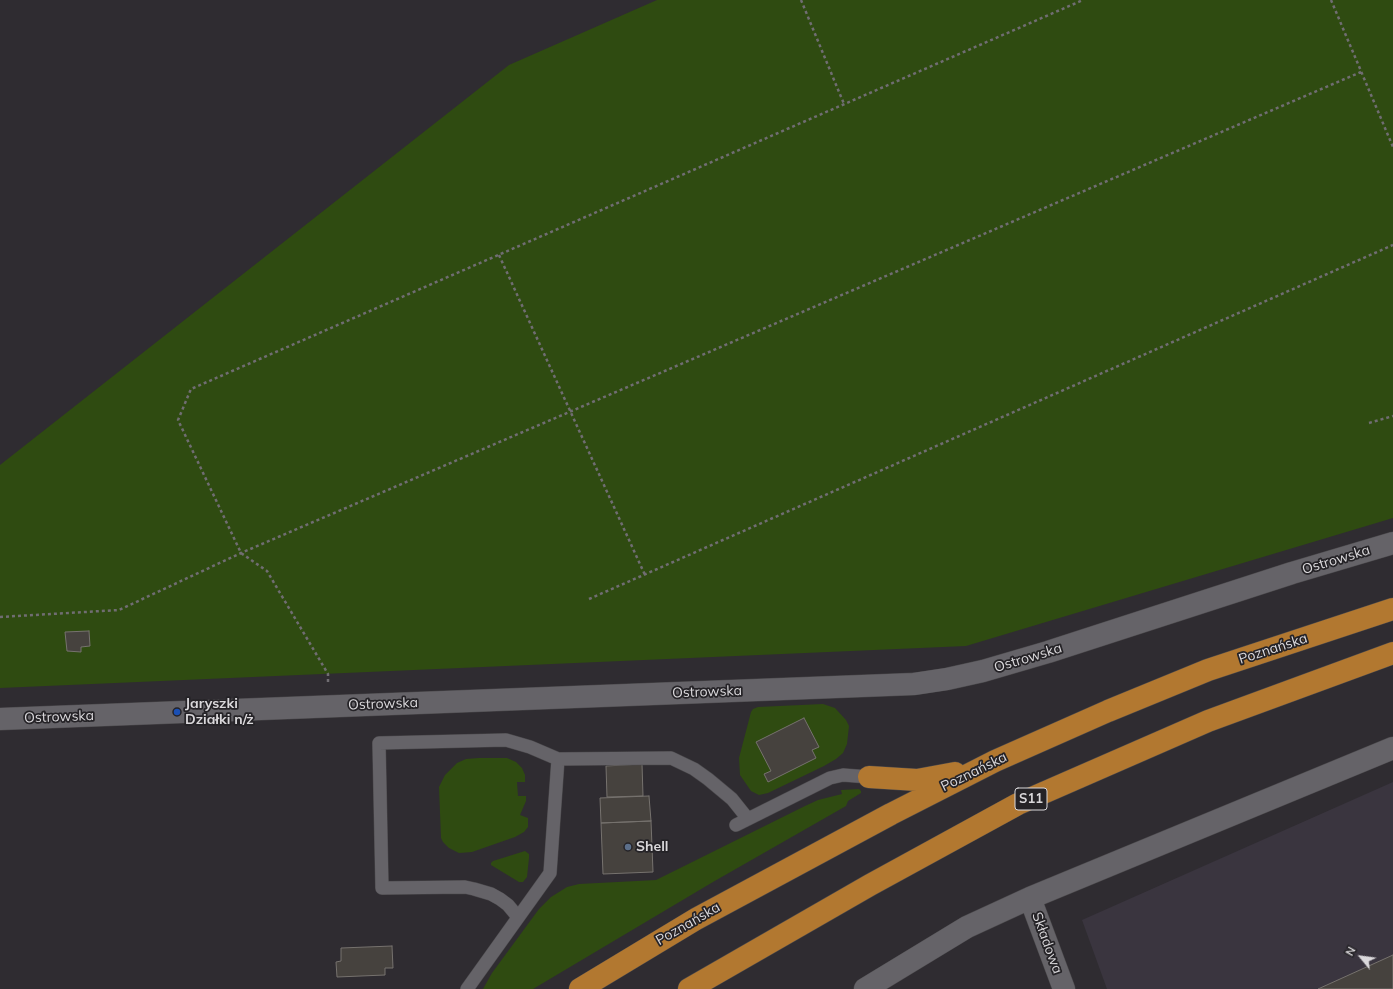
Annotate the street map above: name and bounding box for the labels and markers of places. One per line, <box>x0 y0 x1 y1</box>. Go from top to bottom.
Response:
place label: Jaryszki Działki n/ż <box>185 696 254 728</box>
marker: Jaryszki Działki n/ż <box>172 707 182 717</box>
place label: Shell <box>636 839 668 855</box>
marker: Shell <box>623 842 633 852</box>

